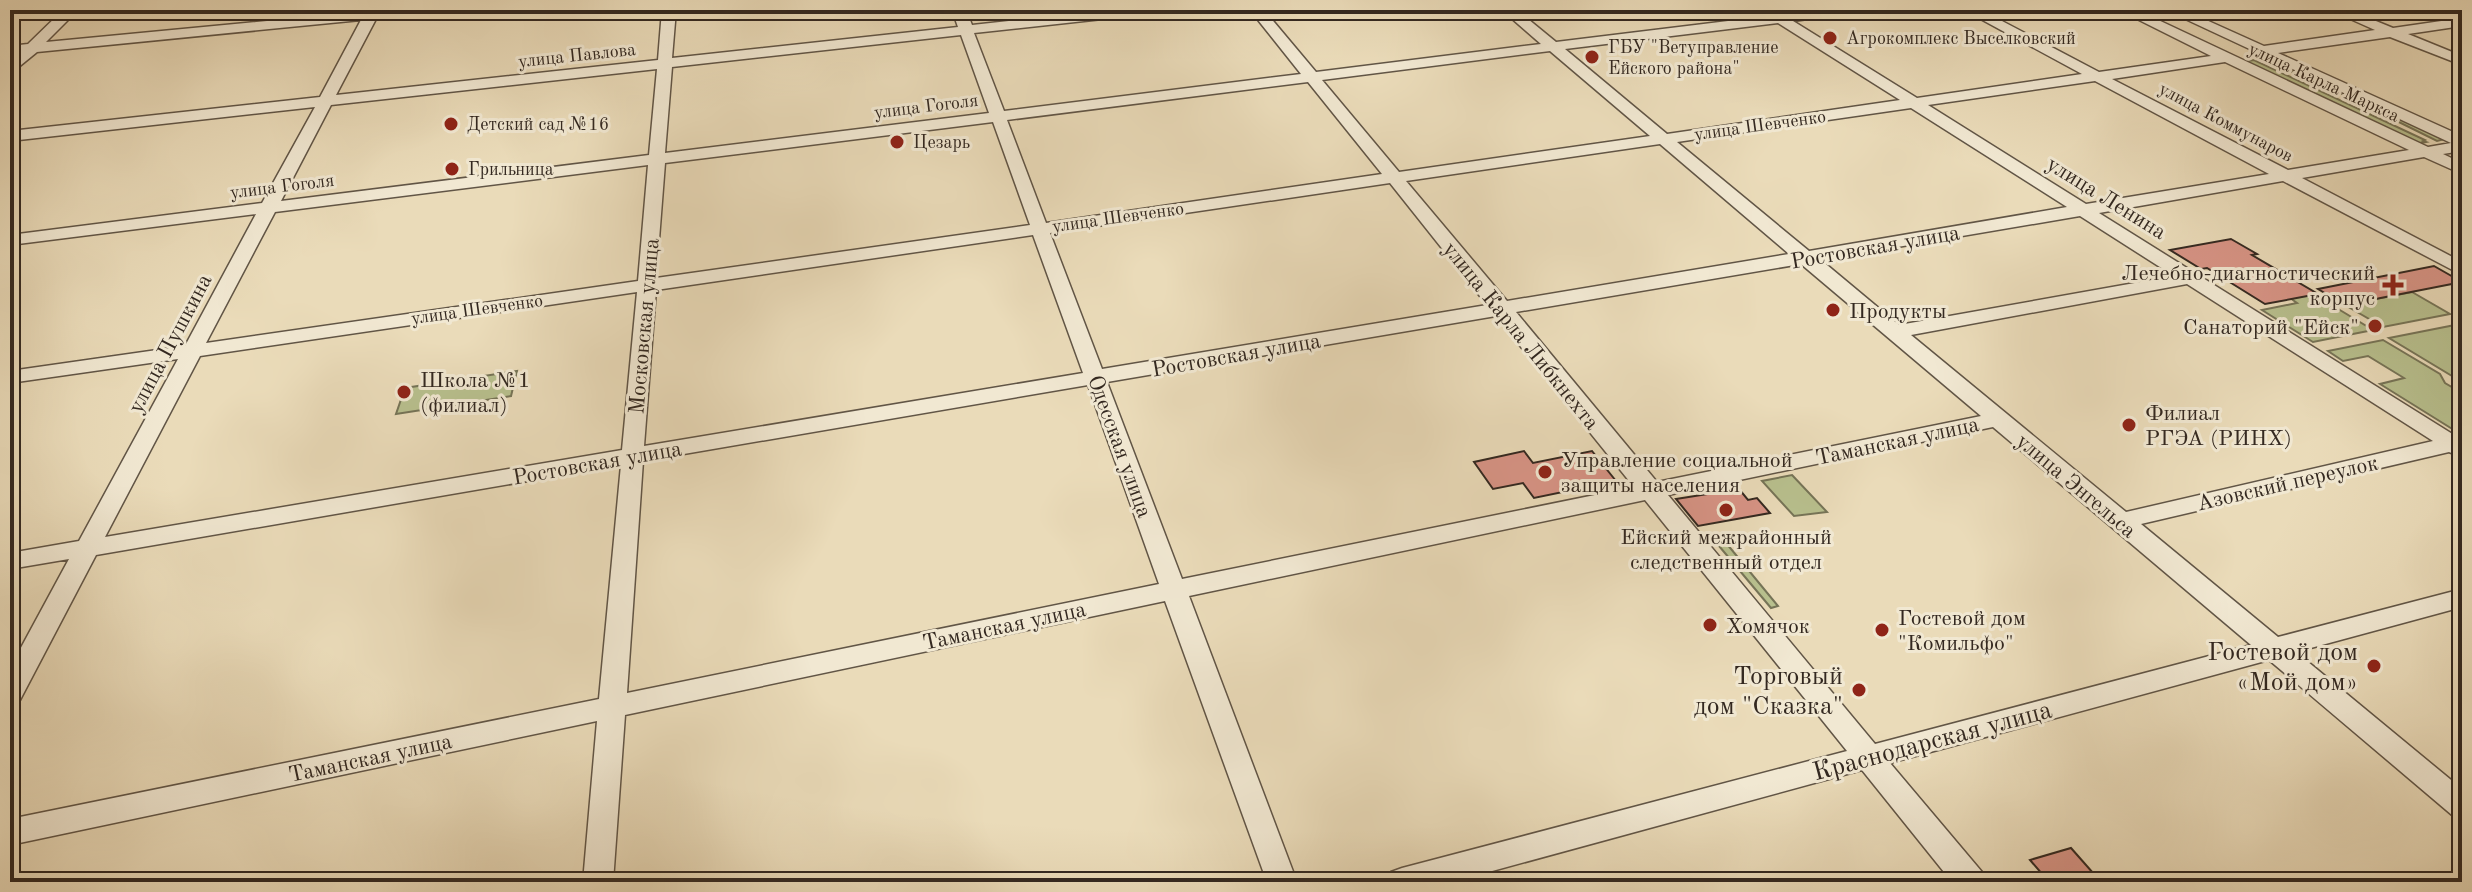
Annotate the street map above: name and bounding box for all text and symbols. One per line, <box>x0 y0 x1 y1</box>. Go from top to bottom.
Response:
marker: Агрокомплекс Выселковский <box>1821 29 1839 47</box>
place label: Агрокомплекс Выселковский <box>1846 30 2076 48</box>
place label: ГБУ "Ветуправление Ейского района" <box>1608 39 1779 78</box>
street label: улица Карла Маркса <box>2245 40 2402 126</box>
street label: улица Павлова <box>517 41 637 71</box>
marker: ГБУ "Ветуправление Ейского района" <box>1583 48 1601 66</box>
street label: улица Коммунаров <box>2156 80 2296 166</box>
street label: улица Гоголя <box>873 92 979 122</box>
street label: улица Шевченко <box>1693 108 1827 144</box>
marker: Детский сад №16 <box>442 115 460 133</box>
place label: Детский сад №16 <box>467 116 609 134</box>
marker: Цезарь <box>888 133 906 151</box>
place label: Цезарь <box>913 134 970 152</box>
street label: улица Ленина <box>2042 153 2170 244</box>
marker: Грильница <box>443 160 461 178</box>
place label: Грильница <box>468 161 554 179</box>
street label: улица Гоголя <box>229 172 335 202</box>
street label: улица Шевченко <box>1051 200 1185 236</box>
street label: Ростовская улица <box>1789 222 1962 274</box>
street label: Московская улица <box>626 237 664 415</box>
street label: улица Карла Либкнехта <box>1438 238 1603 434</box>
place label: Лечебно-диагностический корпус <box>2121 263 2375 310</box>
street label: улица Пушкина <box>125 271 217 417</box>
marker: Лечебно-диагностический корпус <box>2382 274 2404 296</box>
street label: улица Шевченко <box>410 292 544 328</box>
marker: Продукты <box>1824 301 1842 319</box>
place label: Продукты <box>1849 301 1946 323</box>
place label: Санаторий "Ейск" <box>2183 317 2359 339</box>
marker: Санаторий "Ейск" <box>2366 317 2384 335</box>
street label: Ростовская улица <box>1150 330 1323 382</box>
place label: Школа №1 (филиал) <box>420 370 531 417</box>
street label: Одесская улица <box>1083 372 1155 521</box>
marker: Школа №1 (филиал) <box>395 383 413 401</box>
place label: Филиал РГЭА (РИНХ) <box>2145 403 2292 450</box>
street label: Таманская улица <box>1814 414 1981 470</box>
marker: Филиал РГЭА (РИНХ) <box>2120 416 2138 434</box>
street label: улица Энгельса <box>2012 430 2140 543</box>
street label: Ростовская улица <box>511 438 684 490</box>
place label: Управление социальной защиты населения <box>1561 450 1793 497</box>
street label: Азовский переулок <box>2195 452 2380 516</box>
marker: Управление социальной защиты населения <box>1536 463 1554 481</box>
marker: Ейский межрайонный следственный отдел <box>1717 501 1735 519</box>
place label: Ейский межрайонный следственный отдел <box>1620 527 1832 574</box>
street label: Таманская улица <box>921 599 1088 655</box>
place label: Гостевой дом "Комильфо" <box>1898 608 2026 655</box>
marker: Хомячок <box>1701 616 1719 634</box>
place label: Хомячок <box>1726 616 1810 638</box>
marker: Гостевой дом "Комильфо" <box>1873 621 1891 639</box>
place label: Гостевой дом «Мой дом» <box>2207 640 2358 696</box>
marker: Гостевой дом «Мой дом» <box>2365 657 2383 675</box>
place label: Торговый дом "Сказка" <box>1694 664 1843 720</box>
marker: Торговый дом "Сказка" <box>1850 681 1868 699</box>
street label: Краснодарская улица <box>1810 697 2055 786</box>
street label: Таманская улица <box>287 731 454 787</box>

